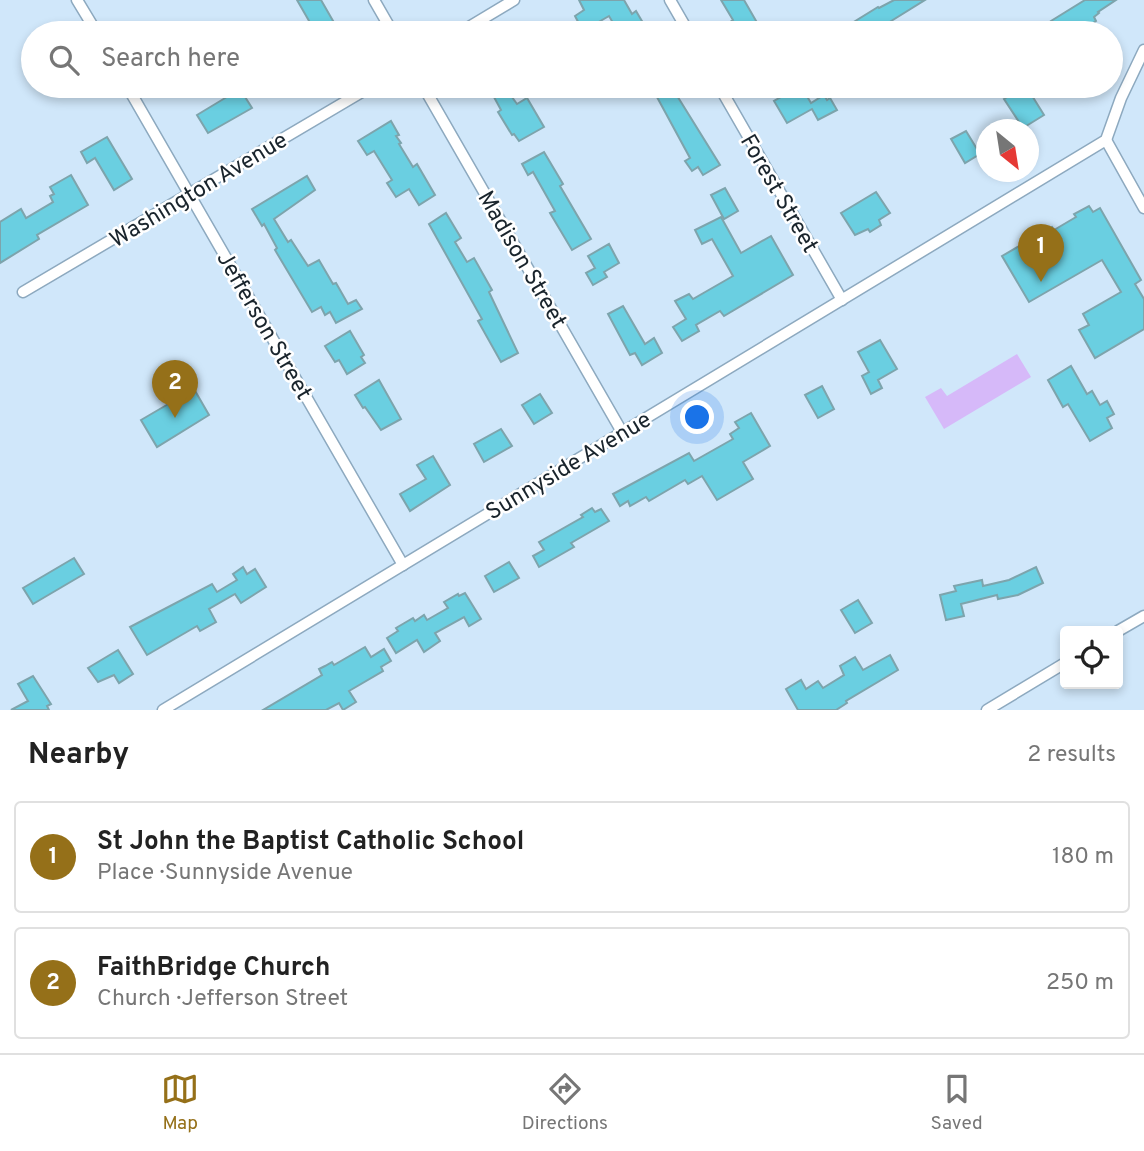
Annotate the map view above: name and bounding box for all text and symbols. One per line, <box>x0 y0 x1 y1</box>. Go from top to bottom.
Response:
search box <box>21 21 1123 98</box>
icon: search <box>45 41 83 79</box>
text: Search here <box>101 43 240 76</box>
north arrow <box>976 119 1039 182</box>
street label: Washington Avenue <box>105 127 293 256</box>
street label: Forest Street <box>732 130 823 259</box>
street label: Madison Street <box>470 186 572 334</box>
pin: 1 <box>1018 224 1064 282</box>
street label: Jefferson Street <box>209 247 317 406</box>
pin: 2 <box>152 360 198 418</box>
your location <box>680 400 714 434</box>
street label: Sunnyside Avenue <box>481 406 657 528</box>
map controls <box>1060 626 1123 689</box>
button: locate <box>1060 626 1123 689</box>
text: Nearby <box>28 737 129 774</box>
text: 2 results <box>1027 741 1116 770</box>
text: St John the Baptist Catholic School <box>97 826 524 859</box>
text: 1 <box>48 843 58 872</box>
text: 180 m <box>1052 843 1114 872</box>
text: Place · Sunnyside Avenue <box>97 859 353 888</box>
text: FaithBridge Church <box>97 952 330 985</box>
text: 2 <box>46 969 60 998</box>
text: 250 m <box>1046 969 1114 998</box>
text: Church · Jefferson Street <box>97 985 348 1014</box>
tab: Map <box>161 1070 199 1136</box>
tab: Directions <box>522 1070 608 1136</box>
tab: Saved <box>931 1070 983 1136</box>

